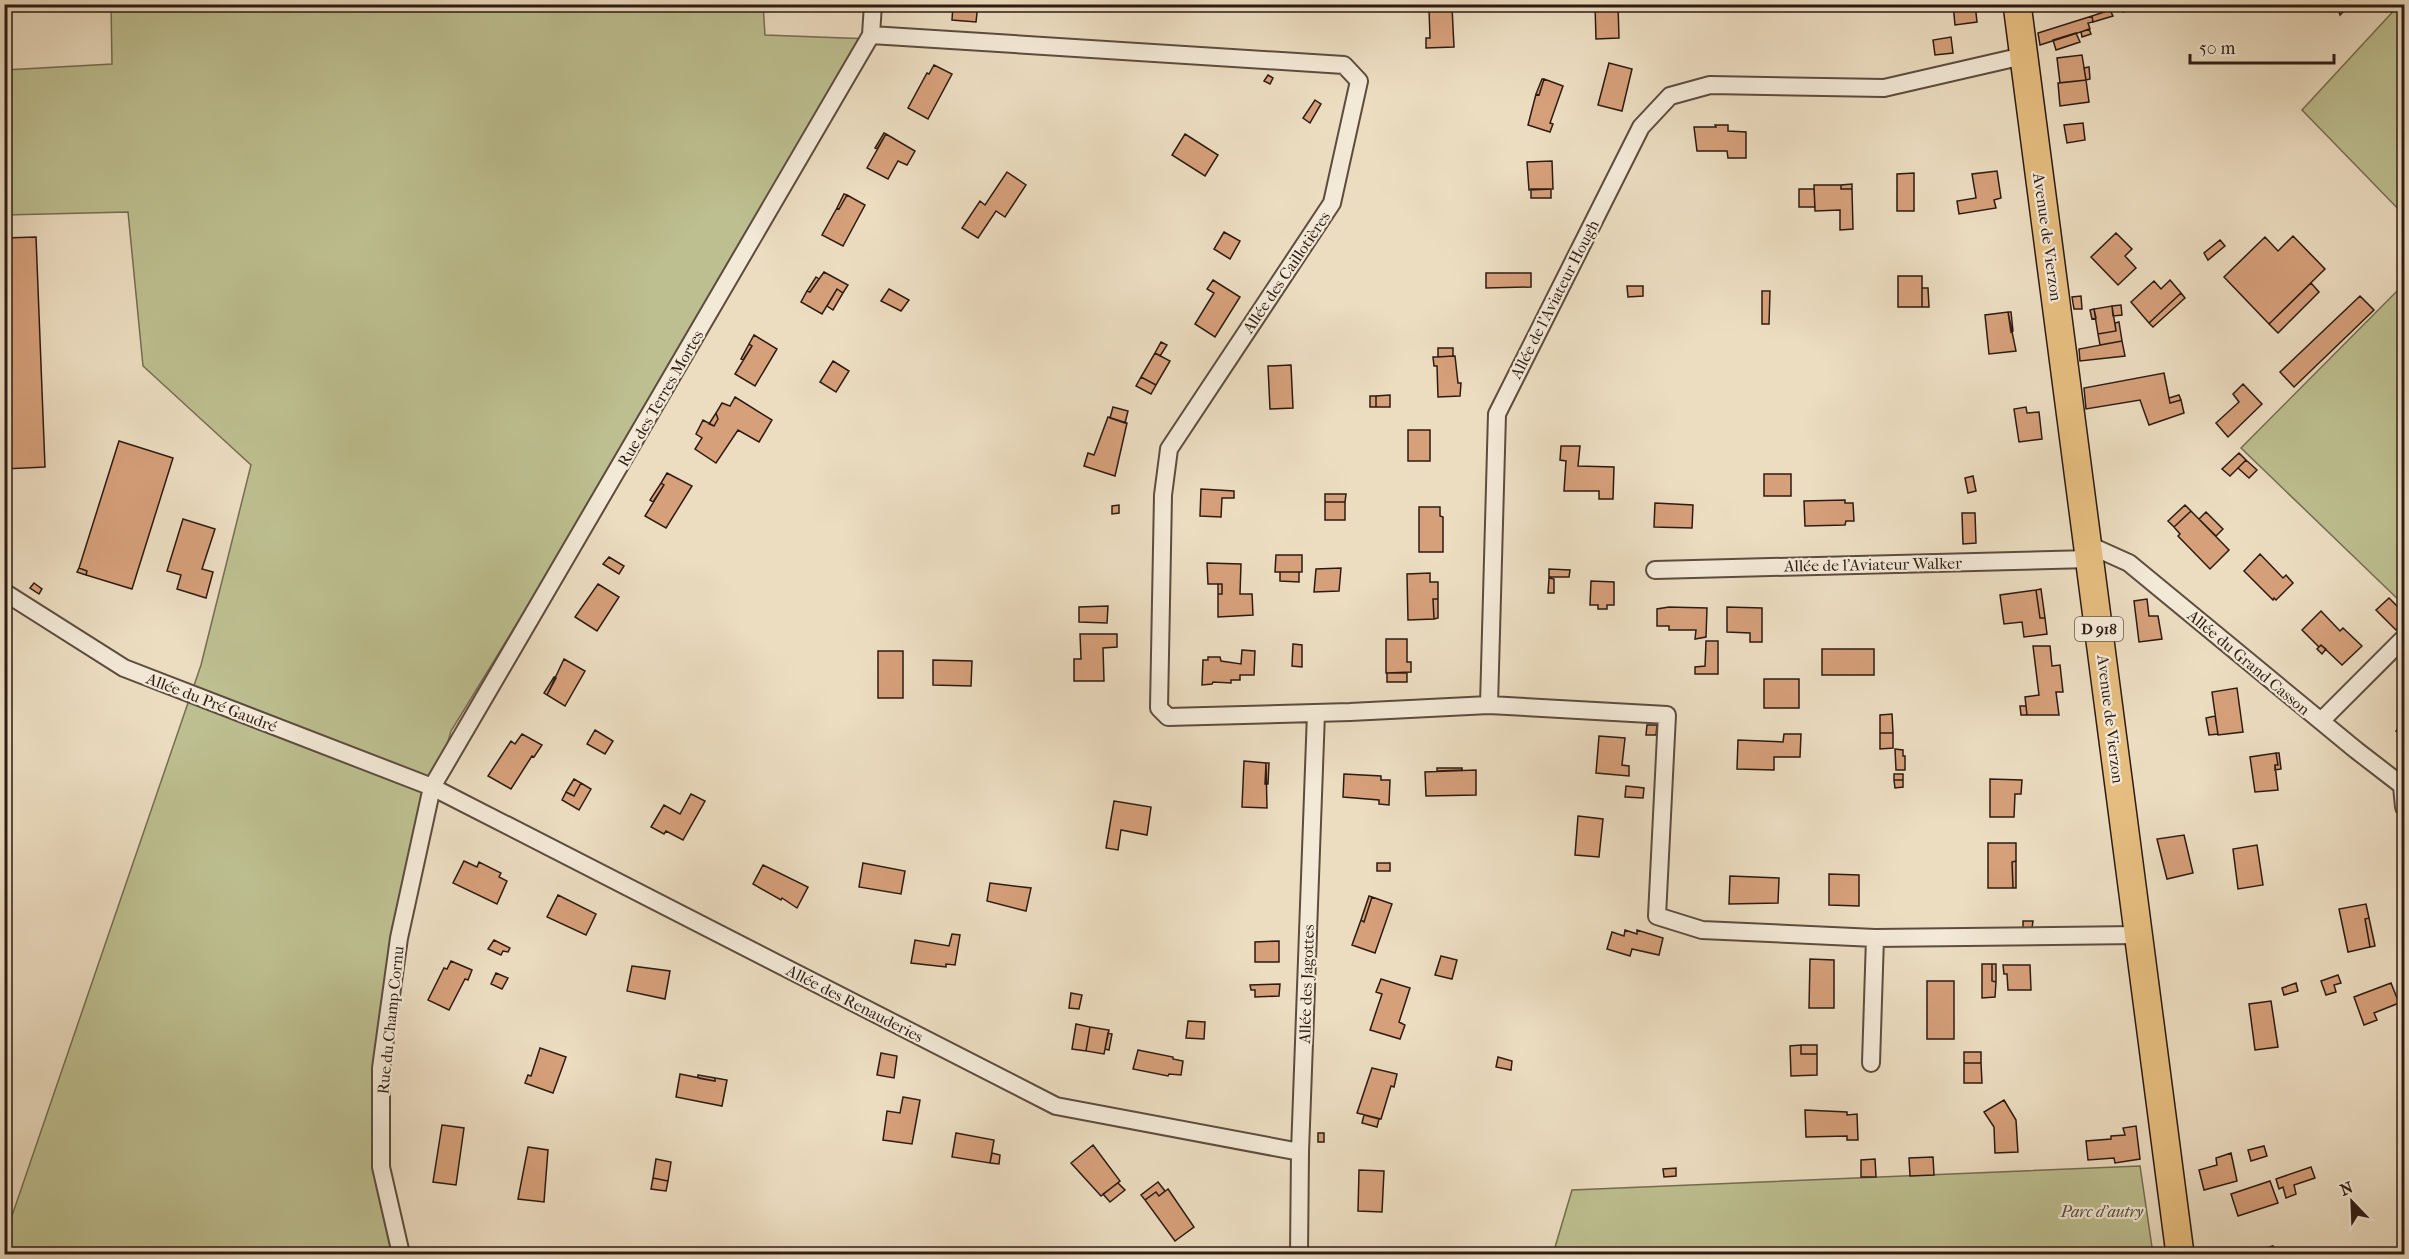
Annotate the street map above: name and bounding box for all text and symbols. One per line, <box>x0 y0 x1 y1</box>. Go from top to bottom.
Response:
scale bar <box>2190 27 2334 65</box>
text: 50 m <box>2199 38 2236 59</box>
street label: Avenue de Vierzon <box>2029 171 2066 303</box>
street label: Allée des Caillotières <box>1238 208 1334 338</box>
street label: Allée de l'Aviateur Hough <box>1506 217 1603 383</box>
street label: Rue des Terres Mortes <box>614 326 707 470</box>
street label: Allée de l'Aviateur Walker <box>1783 553 1962 576</box>
street label: Allée du Grand Casson <box>2183 605 2314 720</box>
road number: D 918 <box>2075 617 2123 641</box>
street label: Avenue de Vierzon <box>2093 653 2128 785</box>
street label: Allée du Pré Gaudré <box>143 668 280 736</box>
street label: Allée des Jagottes <box>1295 924 1318 1045</box>
street label: Rue du Champ Cornu <box>373 945 408 1095</box>
street label: Allée des Renauderies <box>782 960 926 1046</box>
north arrow <box>2322 1172 2382 1232</box>
text: N <box>2337 1177 2356 1200</box>
park label: Parc d'autry <box>2060 1202 2144 1221</box>

